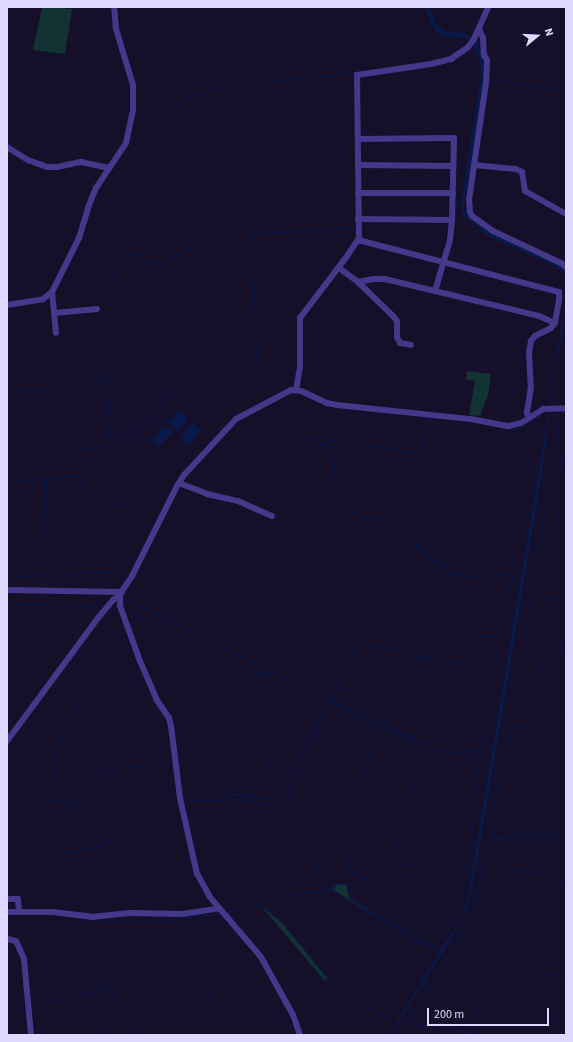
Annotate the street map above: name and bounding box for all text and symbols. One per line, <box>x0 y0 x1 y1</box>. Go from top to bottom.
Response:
north arrow <box>517 16 557 56</box>
text: N <box>541 26 557 38</box>
scale bar <box>429 1000 551 1026</box>
text: 200 m <box>434 1006 464 1023</box>

